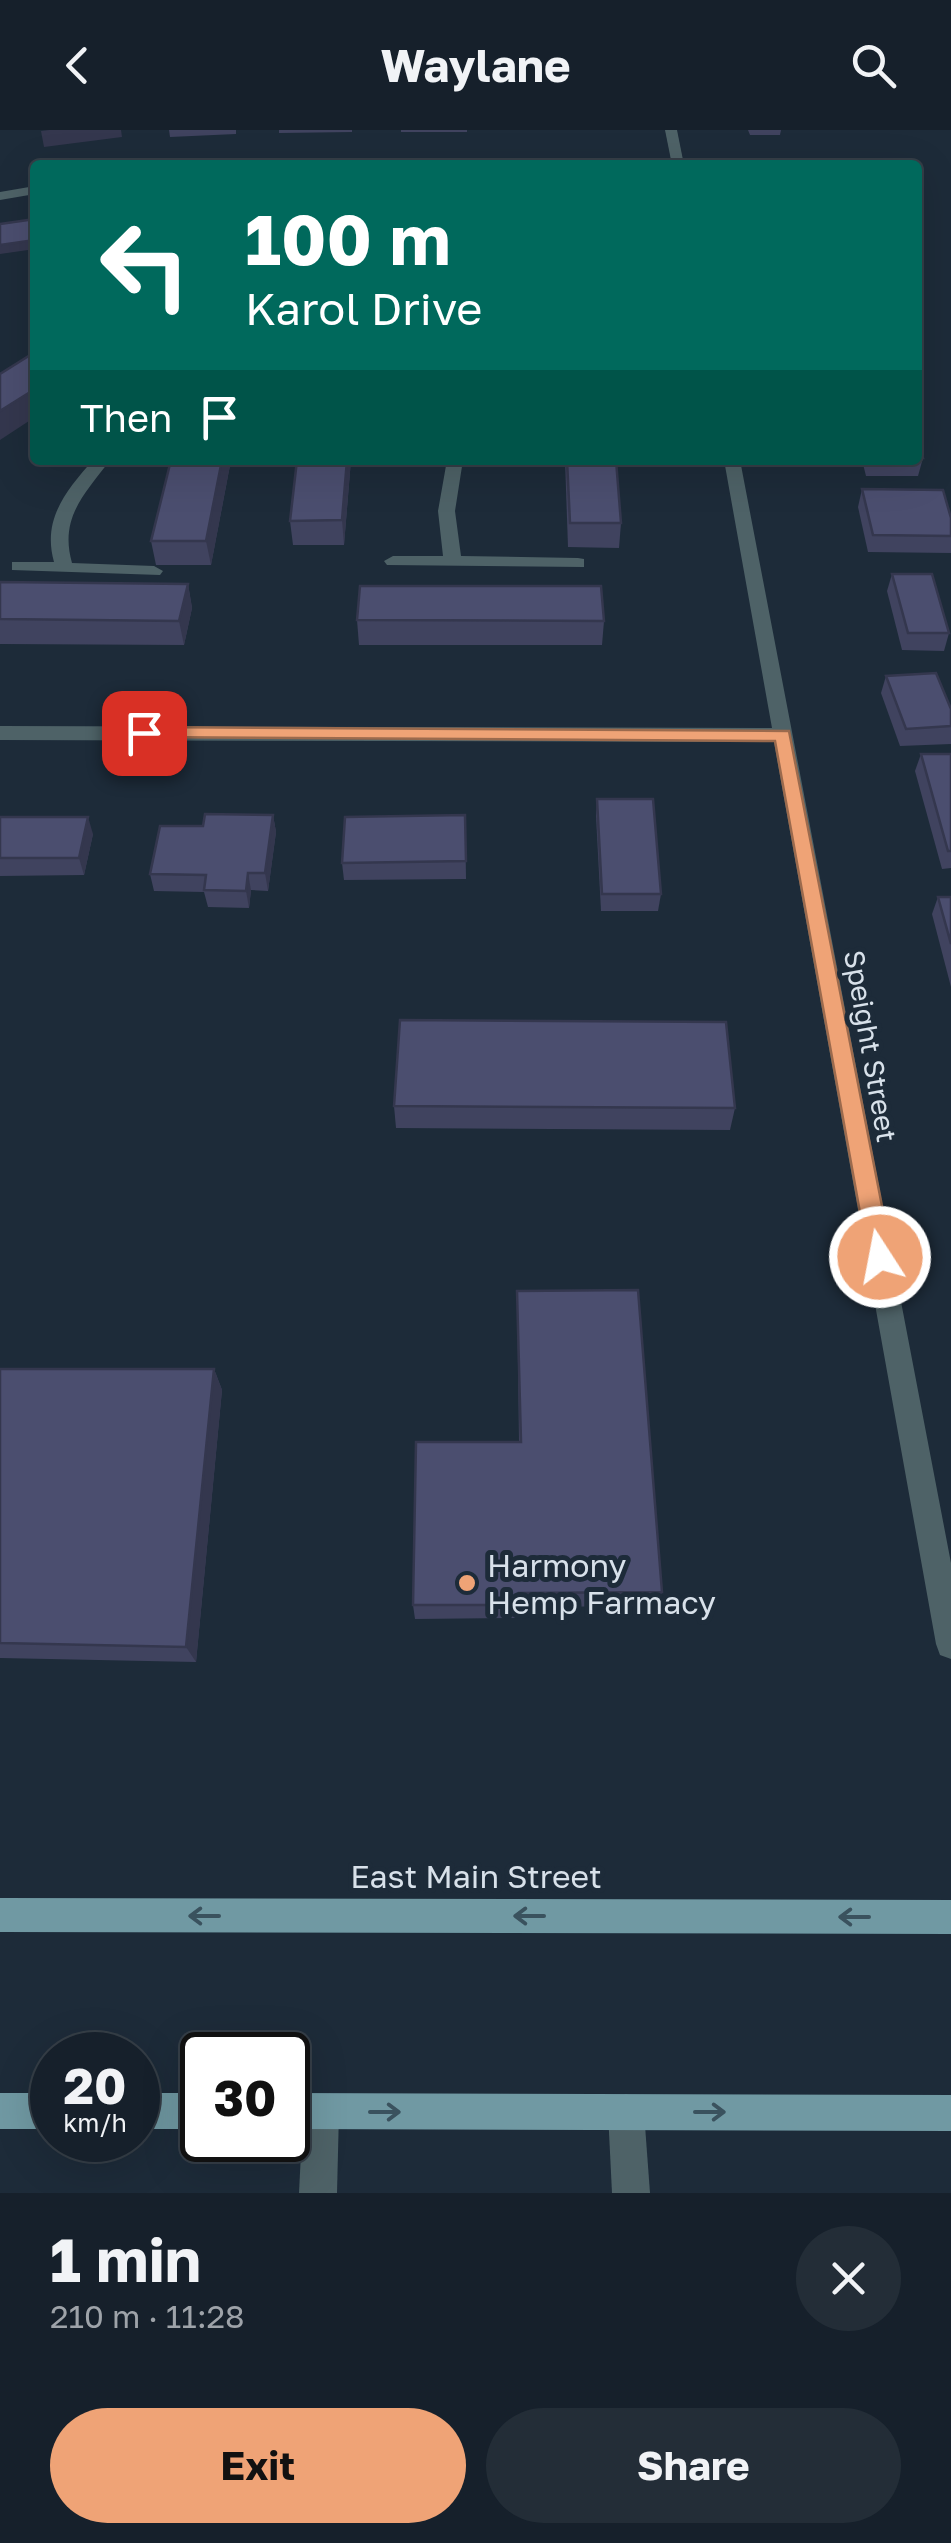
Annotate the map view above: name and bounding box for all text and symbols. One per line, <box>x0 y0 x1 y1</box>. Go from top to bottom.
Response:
icon: back <box>50 38 105 93</box>
text: Waylane <box>380 38 571 92</box>
icon: search <box>846 38 901 93</box>
text: 100 m <box>245 196 451 280</box>
icon: left <box>80 200 210 330</box>
text: Karol Drive <box>245 281 482 335</box>
icon: arrive <box>192 390 247 445</box>
text: Then <box>80 395 172 440</box>
pin <box>102 691 187 776</box>
icon: arrive <box>117 706 172 761</box>
street label: Speight Street <box>838 948 904 1144</box>
position arrow <box>828 1205 932 1309</box>
place label: Harmony Hemp Farmacy <box>487 1546 716 1621</box>
marker: Harmony Hemp Farmacy <box>456 1572 478 1594</box>
street label: East Main Street <box>350 1857 602 1895</box>
one-way arrow <box>188 1906 220 1926</box>
one-way arrow <box>513 1906 546 1926</box>
one-way arrow <box>838 1908 870 1926</box>
speed limit sign: 30 <box>180 2032 310 2162</box>
text: 20 <box>63 2055 126 2115</box>
one-way arrow <box>368 2102 400 2122</box>
one-way arrow <box>692 2102 725 2122</box>
text: km/h <box>63 2107 127 2138</box>
text: 1 min <box>50 2223 201 2295</box>
button: close <box>796 2226 901 2331</box>
text: 210 m · 11:28 <box>50 2297 245 2335</box>
button: Exit <box>50 2408 466 2523</box>
button: Share <box>486 2408 901 2523</box>

